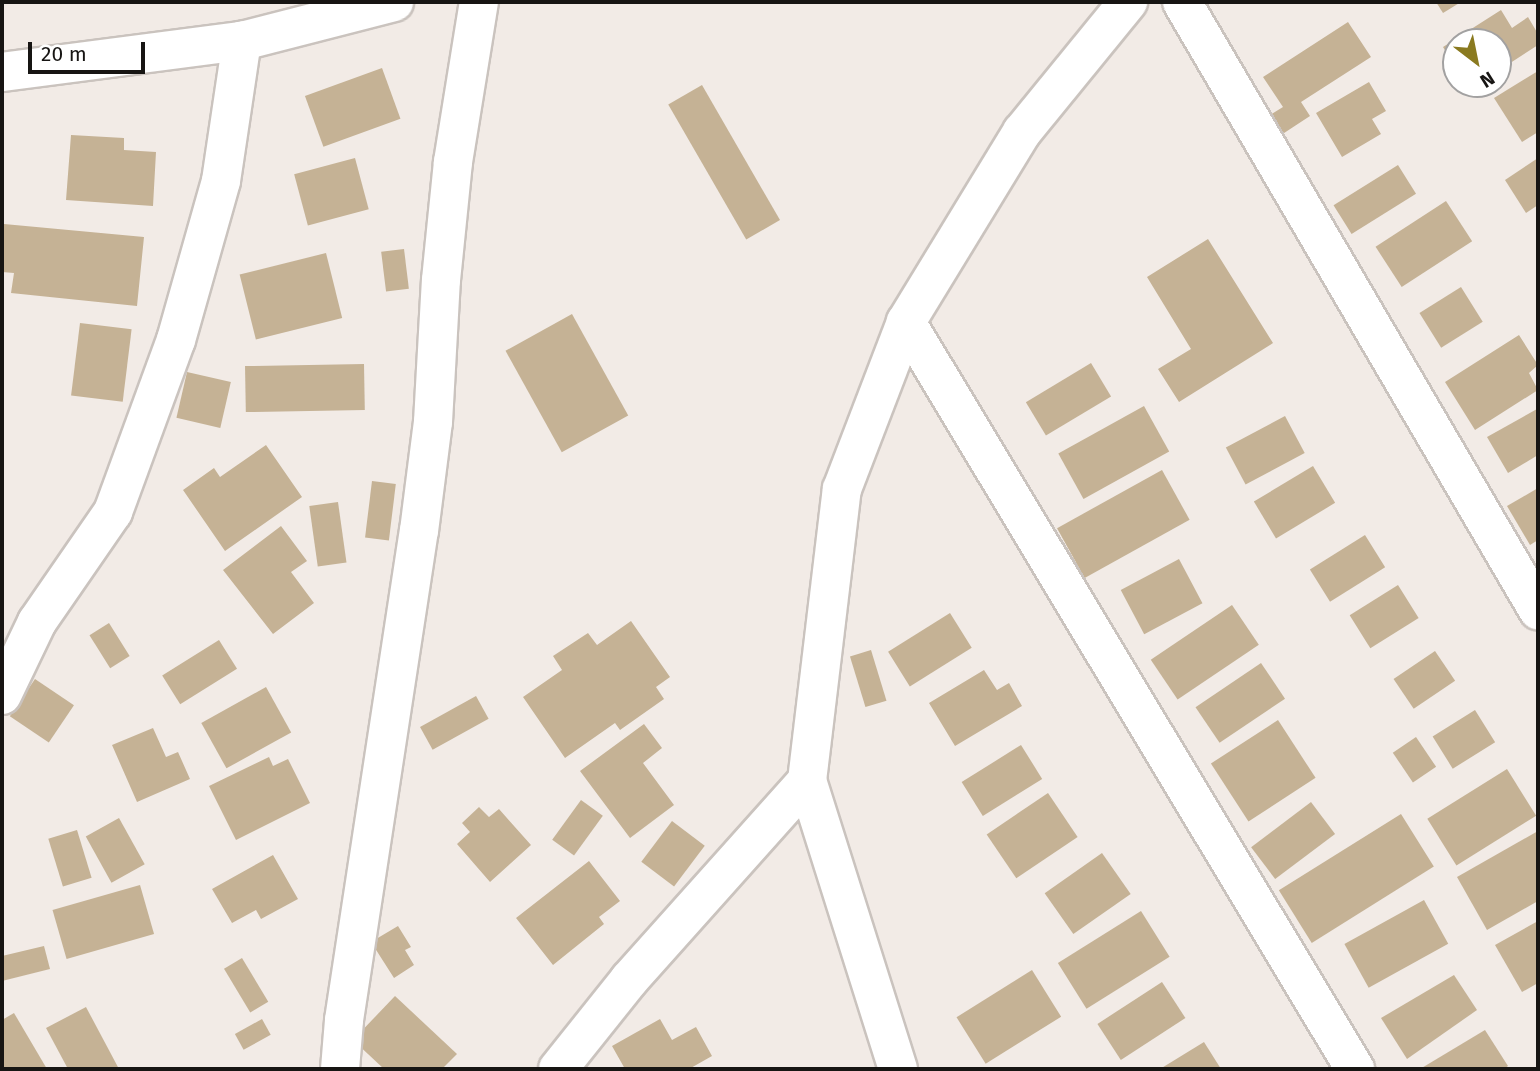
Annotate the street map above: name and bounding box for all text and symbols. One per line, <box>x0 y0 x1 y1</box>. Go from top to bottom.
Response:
scale bar <box>32 28 149 72</box>
north arrow <box>1442 28 1512 98</box>
text: 20 m <box>41 41 87 67</box>
text: N <box>1476 66 1499 93</box>

